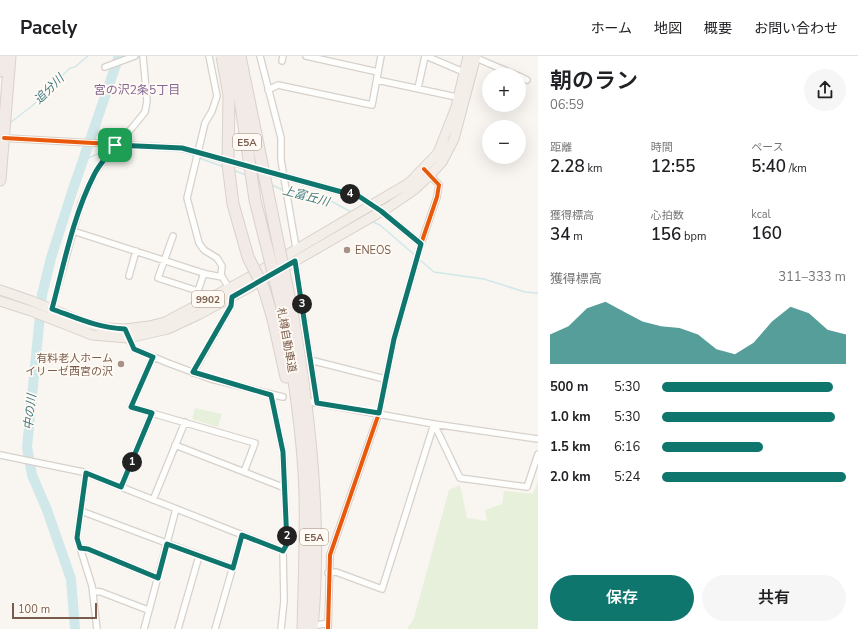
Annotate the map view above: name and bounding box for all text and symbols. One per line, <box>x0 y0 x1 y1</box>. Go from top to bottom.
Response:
text: Pacely <box>20 15 77 41</box>
text: ホーム <box>590 19 632 38</box>
text: 地図 <box>654 19 682 38</box>
text: 概要 <box>704 19 732 38</box>
text: お問い合わせ <box>754 19 838 38</box>
text: 朝のラン <box>550 66 638 96</box>
map controls <box>482 68 526 164</box>
button: + <box>482 68 526 112</box>
water label: 追分川 <box>31 69 69 107</box>
button: share <box>804 69 846 111</box>
district label: 宮の沢2条5丁目 <box>94 82 180 98</box>
text: 06:59 <box>550 96 584 114</box>
button: − <box>482 120 526 164</box>
pin <box>98 128 132 162</box>
icon: arrive <box>104 134 126 156</box>
road number: E5A <box>233 134 261 150</box>
text: 距離 <box>550 140 572 155</box>
text: 時間 <box>651 140 673 155</box>
text: ペース <box>751 140 784 155</box>
text: 2.28 <box>550 155 585 178</box>
text: 12:55 <box>651 155 696 178</box>
text: 5:40 <box>751 155 786 178</box>
text: km <box>585 161 602 176</box>
text: /km <box>786 161 807 176</box>
water label: 上富丘川 <box>281 182 333 210</box>
pin: 4 <box>340 184 360 204</box>
text: 4 <box>347 186 353 201</box>
text: kcal <box>751 207 771 222</box>
text: 獲得標高 <box>550 208 594 223</box>
text: 心拍数 <box>651 208 684 223</box>
text: 160 <box>751 222 782 245</box>
text: 34 <box>550 223 570 246</box>
text: 156 <box>651 223 681 246</box>
text: m <box>570 229 583 244</box>
text: bpm <box>681 229 706 244</box>
place label: ENEOS <box>355 243 391 258</box>
marker: ENEOS <box>342 245 352 255</box>
text: 311–333 m <box>778 268 846 286</box>
text: 獲得標高 <box>550 270 602 288</box>
road number: 9902 <box>192 291 224 307</box>
pin: 3 <box>292 294 312 314</box>
text: 3 <box>299 296 305 311</box>
street label: 札樽自動車道 <box>273 306 300 374</box>
place label: 有料老人ホーム イリーゼ西宮の沢 <box>25 351 113 379</box>
marker: 有料老人ホーム イリーゼ西宮の沢 <box>116 359 126 369</box>
text: 500 m <box>550 378 588 396</box>
text: 5:30 <box>614 378 640 396</box>
water label: 中の川 <box>20 391 40 431</box>
text: 1.0 km <box>550 408 591 426</box>
text: 5:30 <box>614 408 640 426</box>
text: 1.5 km <box>550 438 591 456</box>
text: 6:16 <box>614 438 640 456</box>
pin: 1 <box>122 452 142 472</box>
text: 1 <box>129 454 135 469</box>
text: 2.0 km <box>550 468 591 486</box>
text: 5:24 <box>614 468 640 486</box>
pin: 2 <box>277 526 297 546</box>
text: 2 <box>284 528 290 543</box>
road number: E5A <box>300 529 328 545</box>
button: 保存 <box>550 575 694 621</box>
button: 共有 <box>702 575 846 621</box>
scale bar <box>12 601 97 620</box>
text: 100 m <box>18 602 50 617</box>

